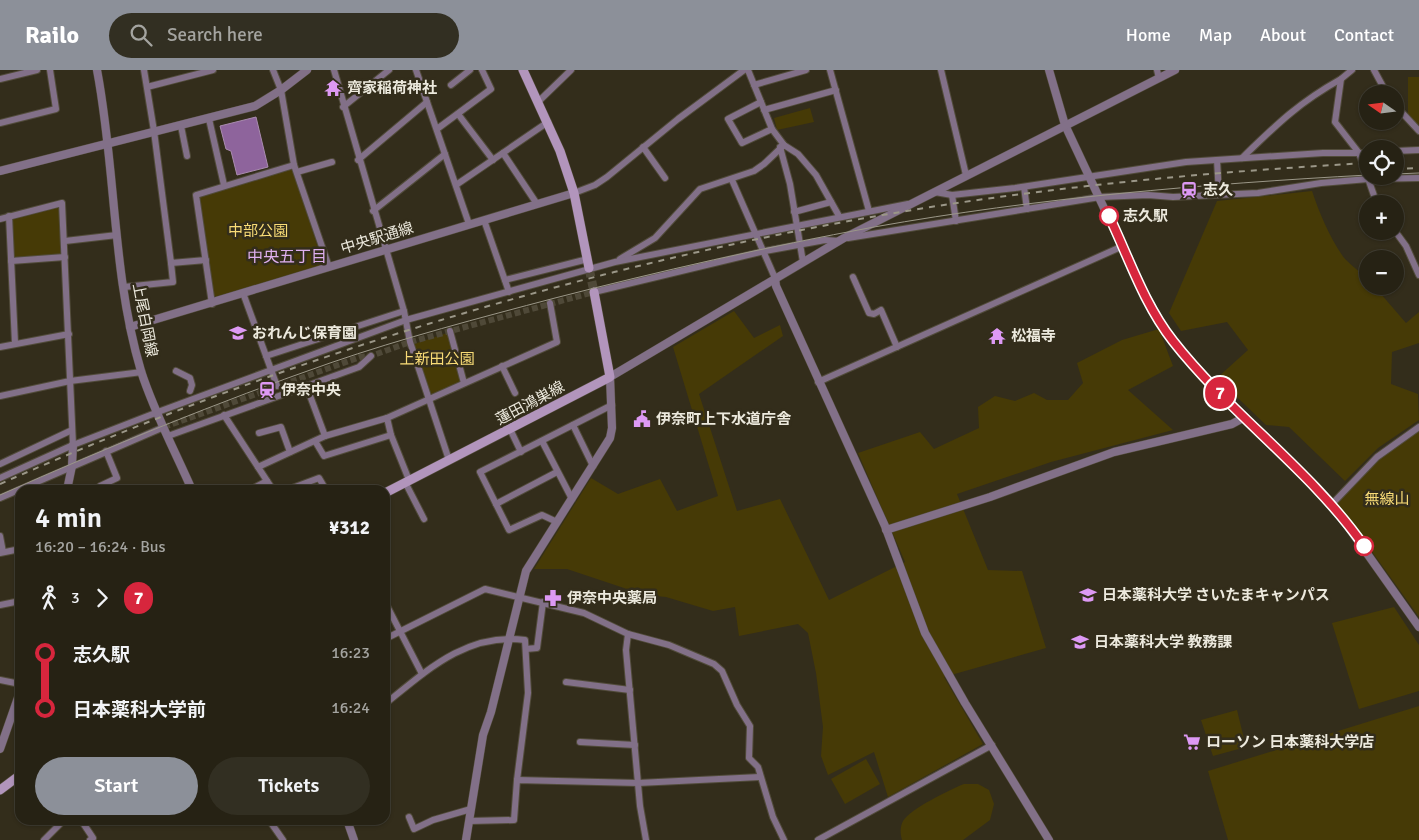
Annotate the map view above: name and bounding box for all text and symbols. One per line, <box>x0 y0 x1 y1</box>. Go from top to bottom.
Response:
search box <box>109 13 459 58</box>
text: Railo <box>25 20 79 50</box>
icon: search <box>127 21 155 49</box>
text: Search here <box>167 23 263 47</box>
text: Home <box>1126 24 1171 46</box>
text: Map <box>1199 24 1232 46</box>
text: About <box>1260 24 1306 46</box>
text: Contact <box>1334 24 1394 46</box>
temple icon: 齊家稲荷神社 <box>323 78 343 98</box>
place label: 齊家稲荷神社 <box>347 79 437 97</box>
north arrow <box>1359 85 1404 130</box>
map controls <box>1359 85 1404 295</box>
button: locate <box>1359 140 1404 185</box>
station icon: 志久 <box>1179 180 1199 200</box>
place label: 志久 <box>1203 181 1233 199</box>
button: + <box>1359 195 1404 240</box>
marker: 志久駅 <box>1099 206 1119 226</box>
place label: 志久駅 <box>1123 207 1168 225</box>
street label: 中央駅通線 <box>338 218 416 258</box>
park label: 中部公園 <box>228 222 288 240</box>
district label: 中央五丁目 <box>247 247 327 267</box>
button: − <box>1359 250 1404 295</box>
street label: 上尾白岡線 <box>129 281 161 359</box>
school or university icon: おれんじ保育園 <box>228 323 248 343</box>
place label: おれんじ保育園 <box>252 324 357 342</box>
temple icon: 松福寺 <box>987 326 1007 346</box>
place label: 松福寺 <box>1011 327 1056 345</box>
park label: 上新田公園 <box>399 350 475 368</box>
street label: 蓮田鴻巣線 <box>493 377 567 429</box>
line badge: 7 <box>1204 377 1236 409</box>
station icon: 伊奈中央 <box>257 380 277 400</box>
place label: 伊奈中央 <box>281 381 341 399</box>
text: 7 <box>1215 382 1225 404</box>
public building icon: 伊奈町上下水道庁舎 <box>632 409 652 429</box>
place label: 伊奈町上下水道庁舎 <box>656 410 792 428</box>
park label: 無線山 <box>1364 490 1410 508</box>
text: 4 min <box>35 501 102 535</box>
text: ¥312 <box>329 516 370 540</box>
unlabelled marker <box>1354 536 1374 556</box>
text: 16:20 – 16:24 · Bus <box>35 537 166 557</box>
icon: walk <box>35 584 63 612</box>
icon: forward <box>88 584 116 612</box>
school or university icon: 日本薬科大学 さいたまキャンパス <box>1078 585 1098 605</box>
place label: 日本薬科大学 さいたまキャンパス <box>1102 586 1330 604</box>
text: 7 <box>134 587 143 609</box>
text: 3 <box>71 588 80 608</box>
pharmacy icon: 伊奈中央薬局 <box>543 588 563 608</box>
place label: 伊奈中央薬局 <box>567 589 657 607</box>
school or university icon: 日本薬科大学 教務課 <box>1070 632 1090 652</box>
place label: 日本薬科大学 教務課 <box>1094 633 1232 651</box>
text: 志久駅 <box>73 643 130 667</box>
text: 16:23 <box>331 643 370 663</box>
text: 日本薬科大学前 <box>73 698 206 722</box>
text: 16:24 <box>331 698 370 718</box>
supermarket icon: ローソン 日本薬科大学店 <box>1182 732 1202 752</box>
place label: ローソン 日本薬科大学店 <box>1206 733 1374 751</box>
button: Start <box>35 757 198 815</box>
button: Tickets <box>208 757 370 815</box>

